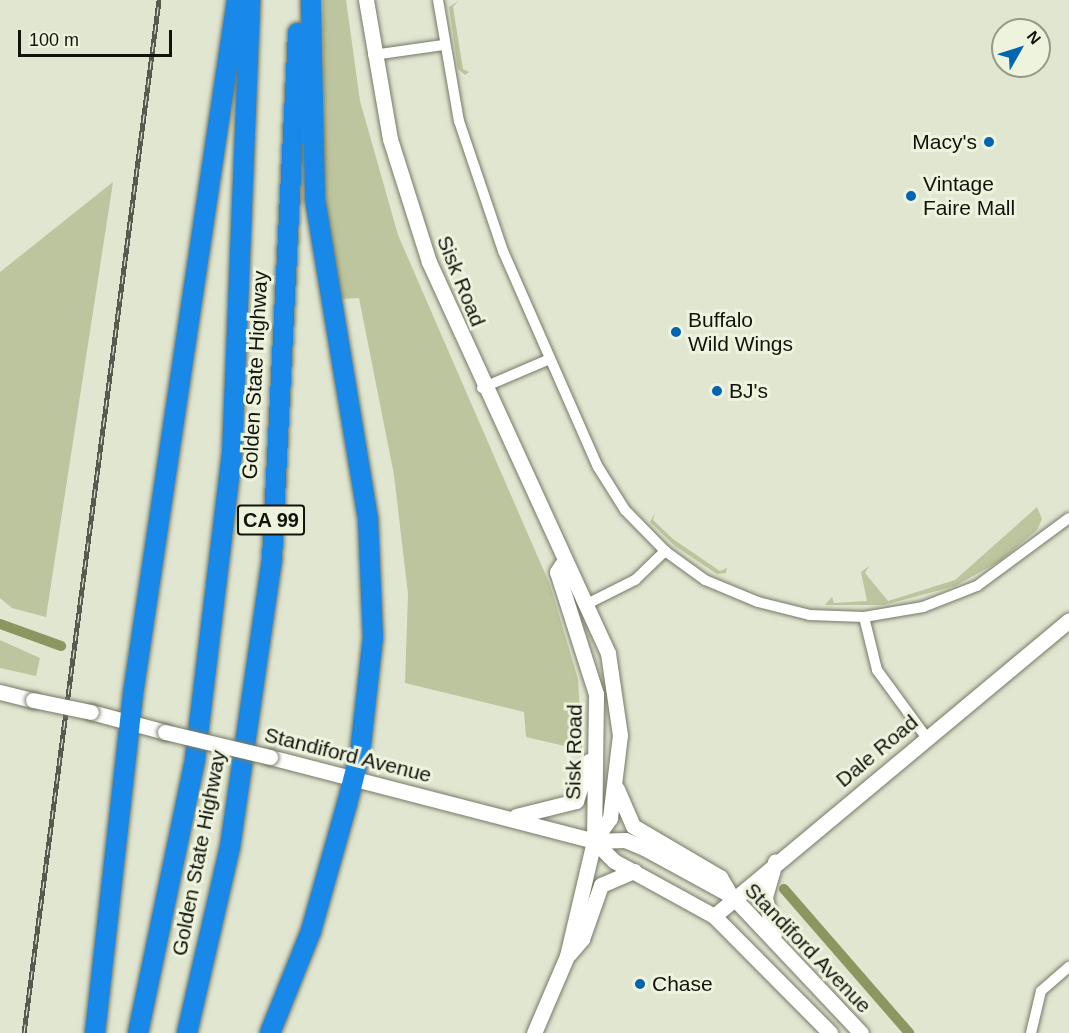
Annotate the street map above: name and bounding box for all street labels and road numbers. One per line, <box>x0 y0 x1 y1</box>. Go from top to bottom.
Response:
street label: Sisk Road <box>431 232 491 330</box>
street label: Golden State Highway <box>237 270 273 480</box>
road number: CA 99 <box>236 503 306 537</box>
street label: Sisk Road <box>561 704 587 800</box>
street label: Dale Road <box>831 709 923 793</box>
street label: Standiford Avenue <box>261 722 435 788</box>
street label: Golden State Highway <box>167 748 231 958</box>
street label: Standiford Avenue <box>739 877 877 1019</box>

